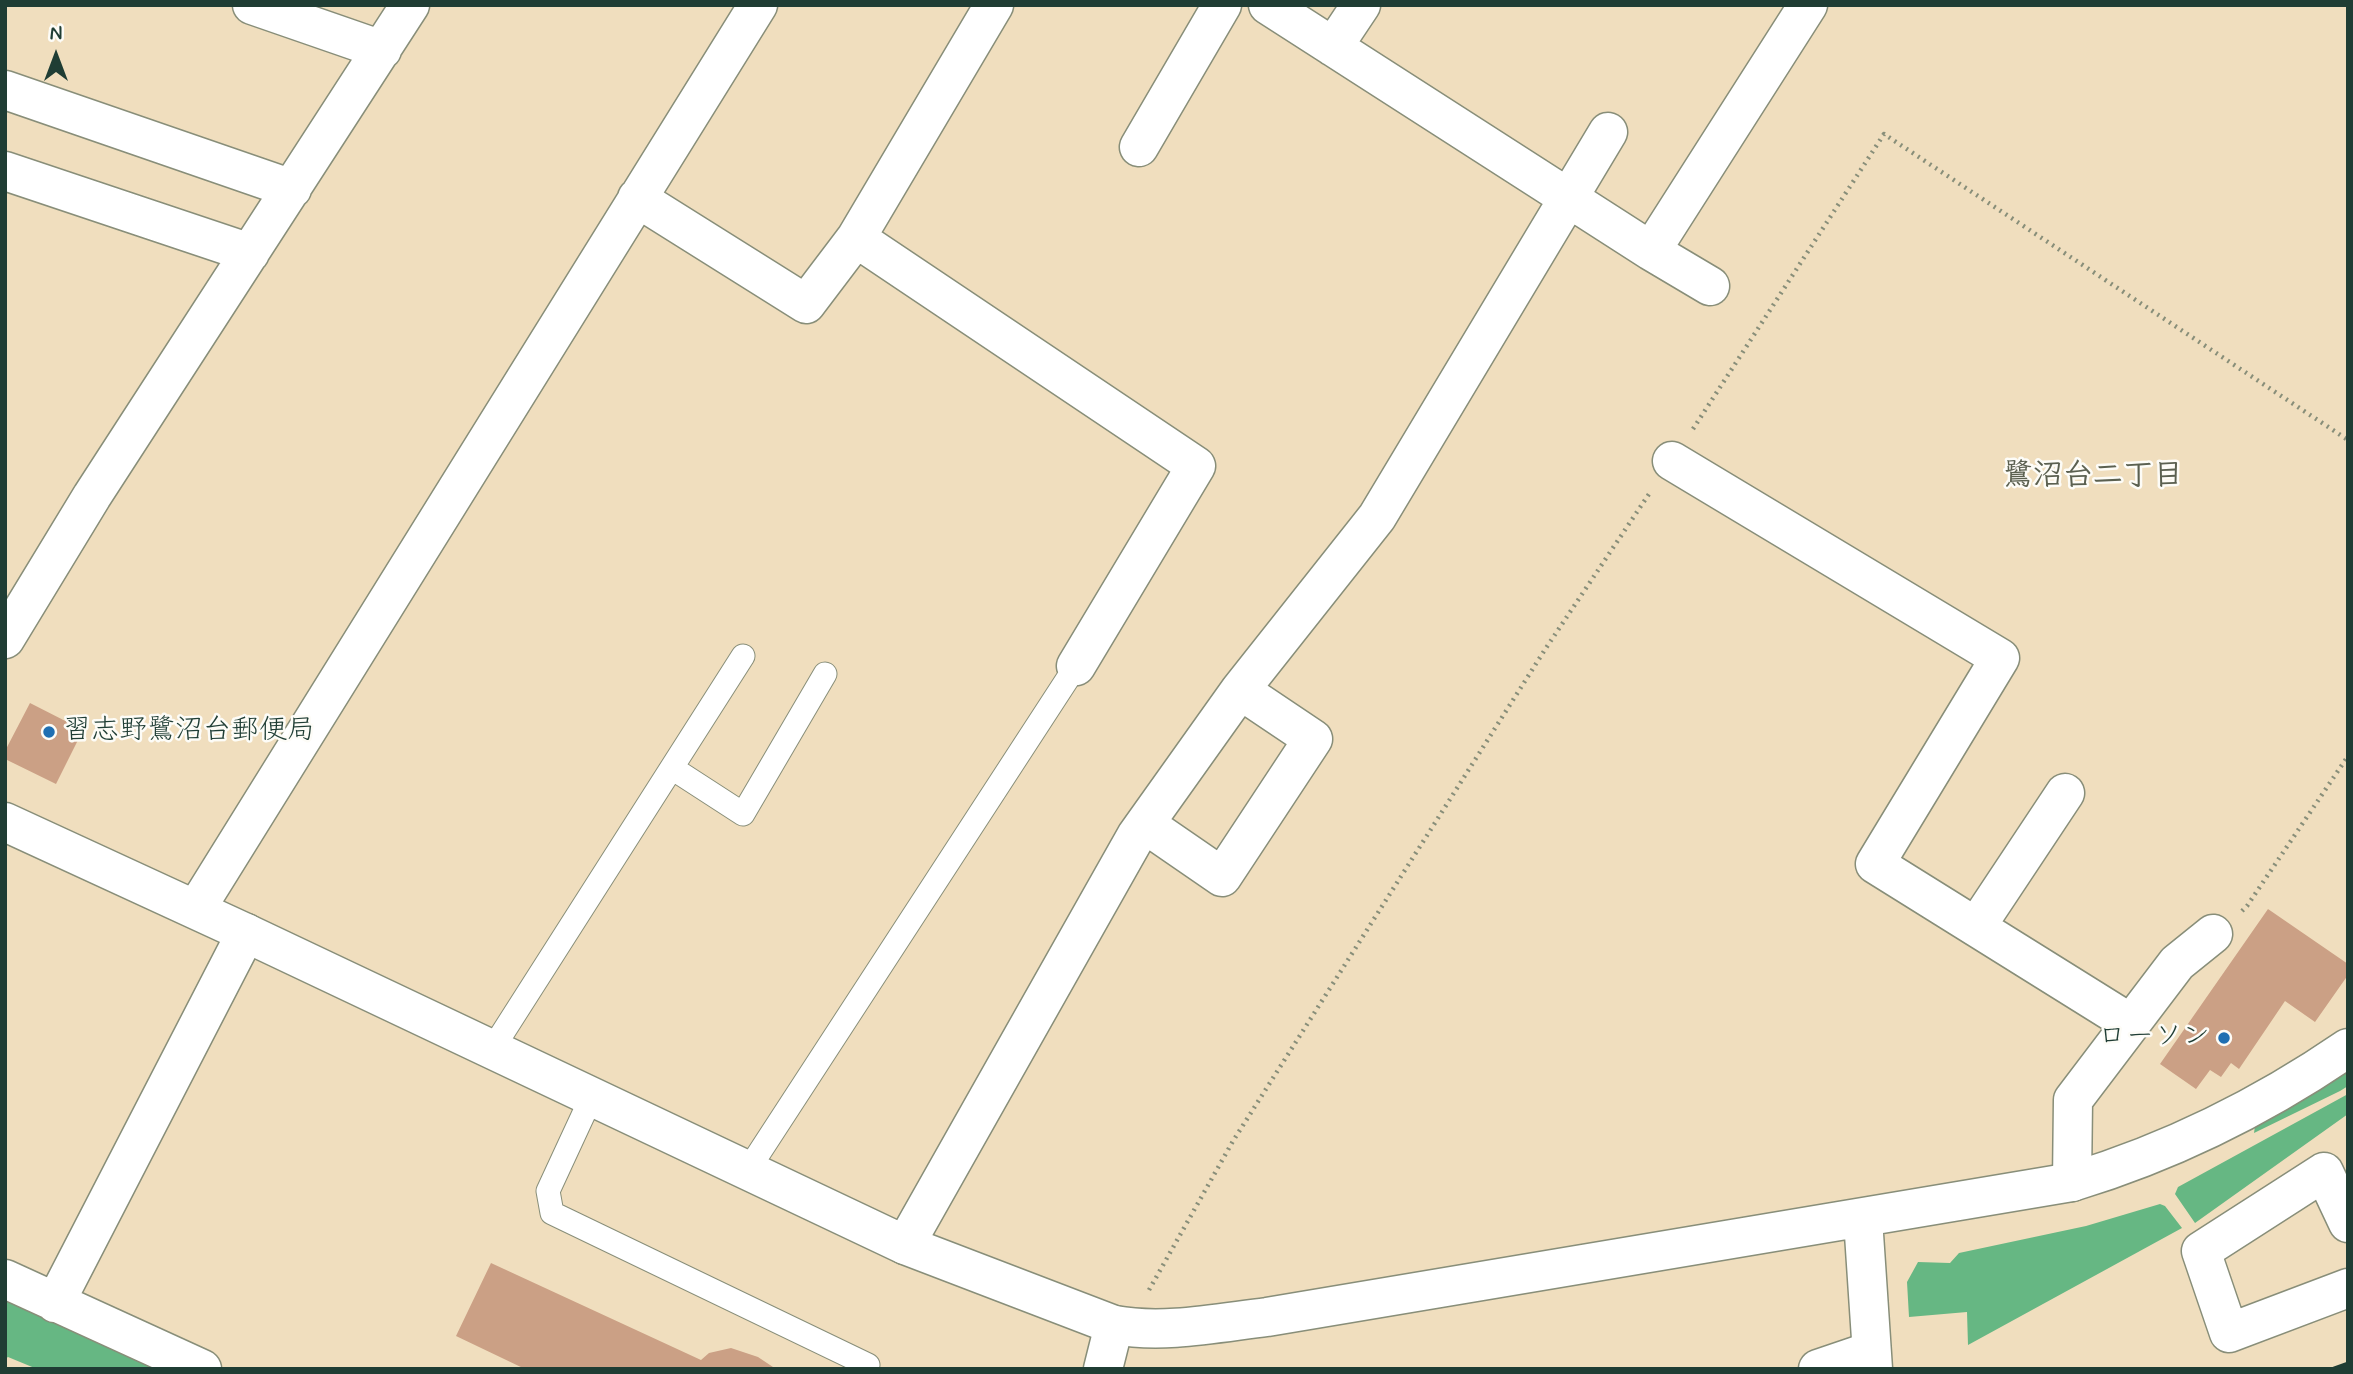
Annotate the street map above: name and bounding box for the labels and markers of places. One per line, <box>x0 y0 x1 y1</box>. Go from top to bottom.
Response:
place label: 習志野鷺沼台郵便局 <box>63 715 315 749</box>
marker: 習志野鷺沼台郵便局 <box>41 724 57 740</box>
place label: ローソン <box>2098 1021 2210 1055</box>
marker: ローソン <box>2216 1030 2232 1046</box>

